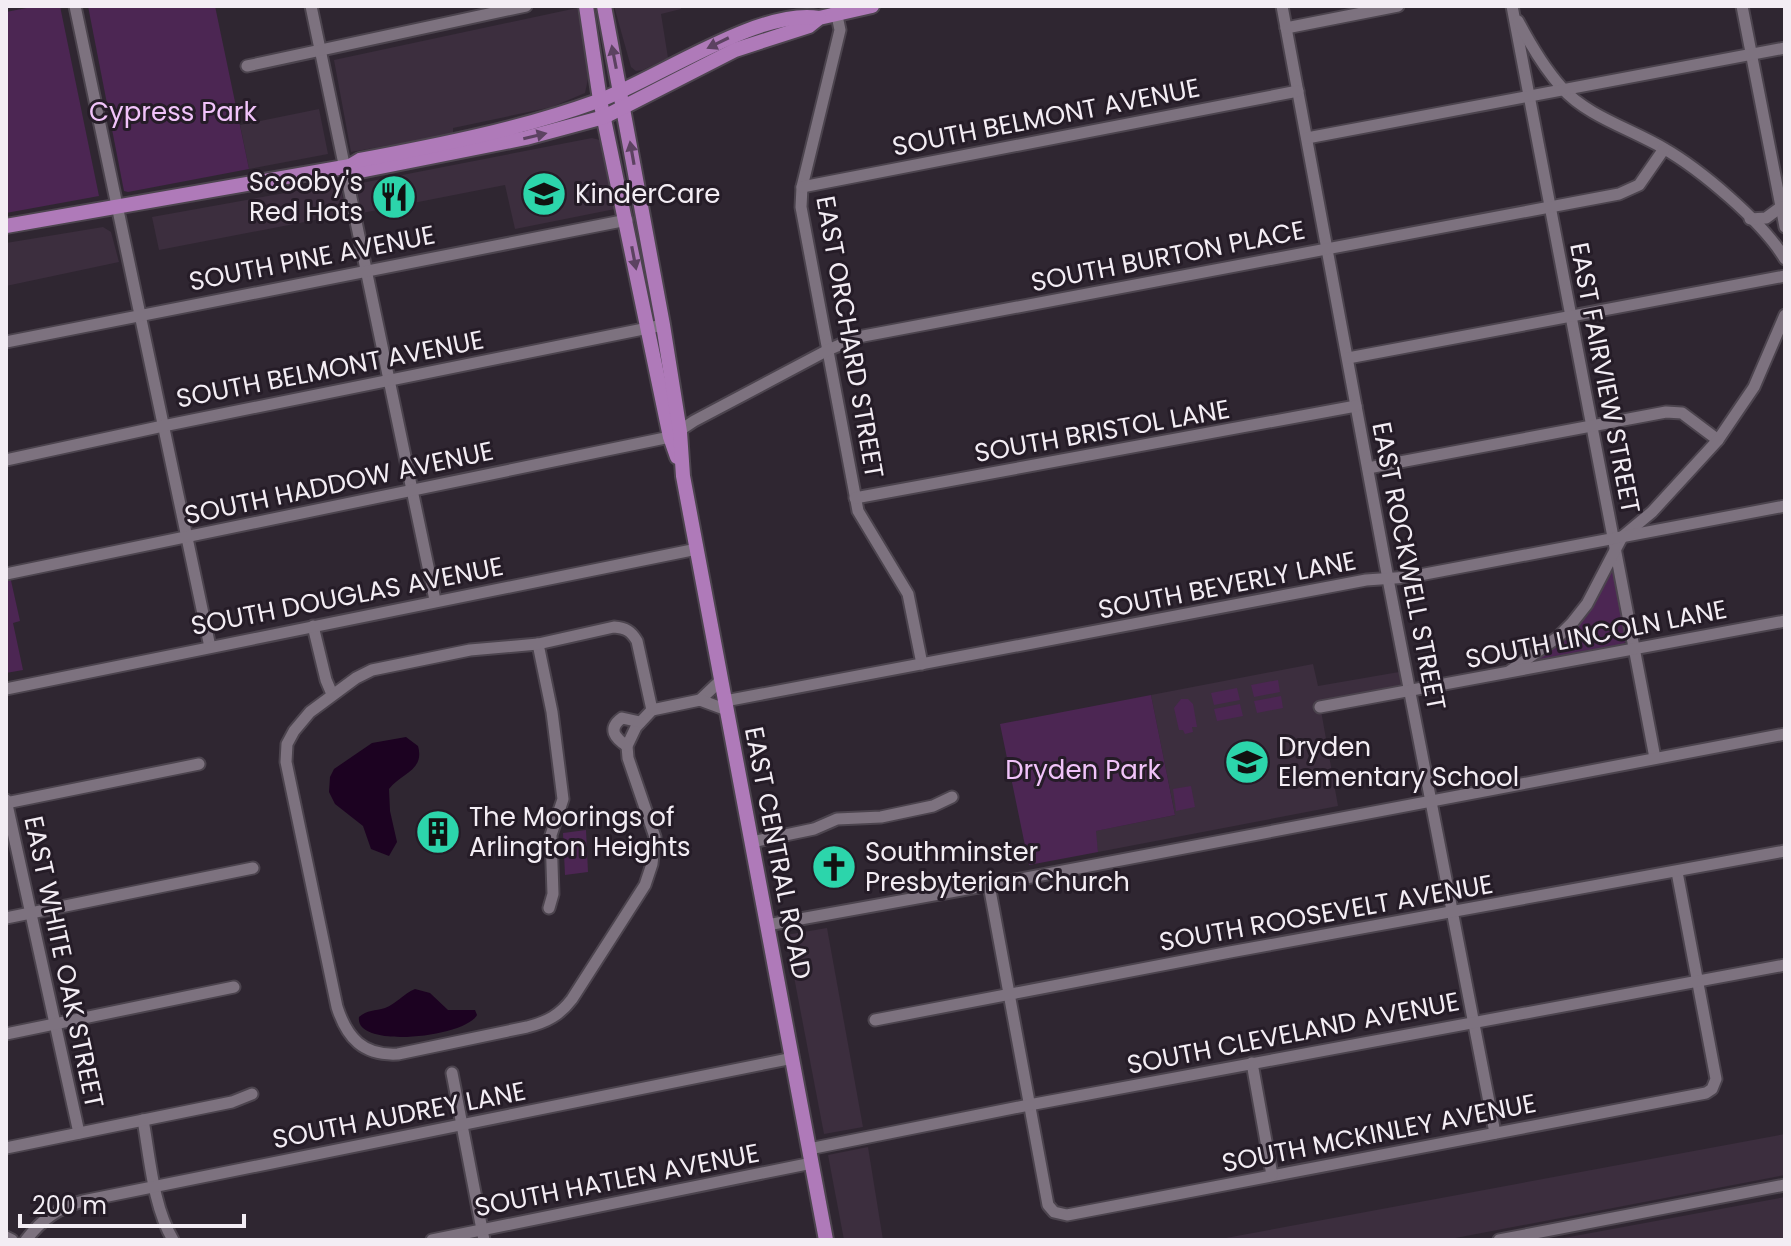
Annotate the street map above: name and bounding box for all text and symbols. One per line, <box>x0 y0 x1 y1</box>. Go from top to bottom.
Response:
one-way arrow <box>707 37 730 50</box>
one-way arrow <box>608 44 620 69</box>
street label: SOUTH BELMONT AVENUE <box>889 70 1203 164</box>
park label: Cypress Park <box>89 94 258 130</box>
one-way arrow <box>522 129 547 142</box>
one-way arrow <box>626 140 638 165</box>
place label: Scooby's Red Hots <box>249 164 363 230</box>
school or university icon: KinderCare <box>520 170 568 218</box>
restaurant icon: Scooby's Red Hots <box>370 173 418 221</box>
place label: KinderCare <box>575 176 720 212</box>
street label: EAST ORCHARD STREET <box>807 193 893 481</box>
street label: SOUTH BURTON PLACE <box>1028 212 1308 300</box>
street label: SOUTH PINE AVENUE <box>186 216 438 300</box>
street label: EAST FAIRVIEW STREET <box>1561 239 1649 517</box>
one-way arrow <box>628 246 641 271</box>
street label: SOUTH BELMONT AVENUE <box>173 322 487 416</box>
street label: SOUTH BRISTOL LANE <box>971 391 1233 471</box>
street label: EAST ROCKWELL STREET <box>1363 419 1455 713</box>
street label: SOUTH HADDOW AVENUE <box>181 433 497 533</box>
street label: SOUTH BEVERLY LANE <box>1095 542 1359 628</box>
street label: SOUTH DOUGLAS AVENUE <box>188 548 506 644</box>
street label: SOUTH LINCOLN LANE <box>1462 591 1730 677</box>
street label: EAST CENTRAL ROAD <box>736 724 820 982</box>
place label: Dryden Elementary School <box>1278 729 1519 795</box>
school or university icon: Dryden Elementary School <box>1223 738 1271 786</box>
park label: Dryden Park <box>1005 752 1161 788</box>
place label: The Moorings of Arlington Heights <box>469 799 691 865</box>
building icon: The Moorings of Arlington Heights <box>414 808 462 856</box>
street label: EAST WHITE OAK STREET <box>15 813 113 1111</box>
place label: Southminster Presbyterian Church <box>865 834 1130 900</box>
church icon: Southminster Presbyterian Church <box>810 843 858 891</box>
street label: SOUTH ROOSEVELT AVENUE <box>1156 866 1496 960</box>
street label: SOUTH CLEVELAND AVENUE <box>1124 983 1462 1083</box>
street label: SOUTH AUDREY LANE <box>269 1073 529 1157</box>
street label: SOUTH MCKINLEY AVENUE <box>1219 1085 1539 1181</box>
street label: SOUTH HATLEN AVENUE <box>472 1135 762 1225</box>
scale bar <box>20 1178 244 1228</box>
text: 200 m <box>32 1189 107 1222</box>

